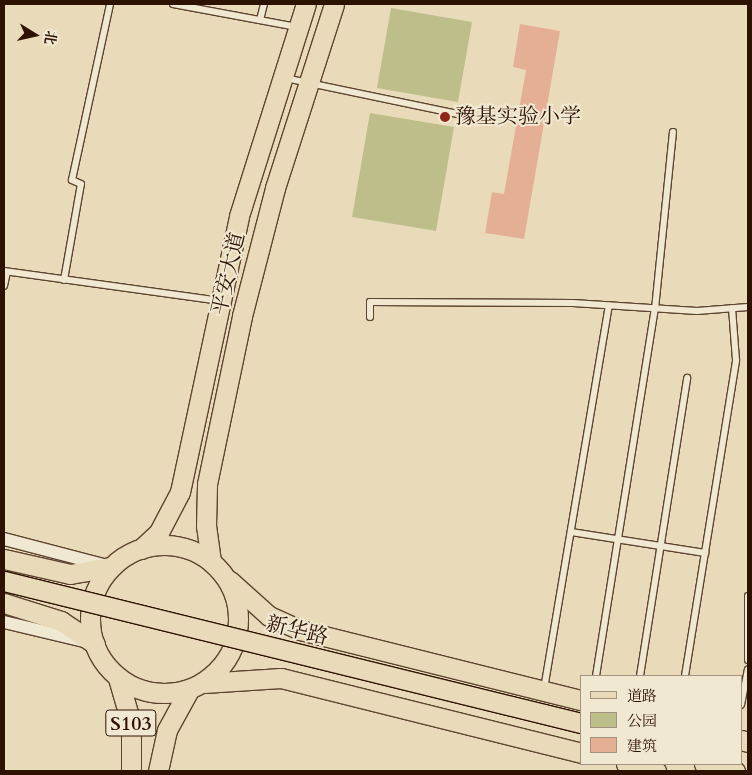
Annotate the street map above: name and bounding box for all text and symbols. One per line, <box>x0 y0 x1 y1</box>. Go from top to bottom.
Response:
north arrow <box>10 10 60 60</box>
text: 北 <box>40 29 61 46</box>
place label: 豫基实验小学 <box>455 104 581 130</box>
marker: 豫基实验小学 <box>439 111 451 123</box>
street label: 平安大道 <box>207 230 251 318</box>
street label: 新华路 <box>263 611 331 651</box>
legend <box>580 675 742 765</box>
text: 道路 <box>627 686 657 706</box>
road number: S103 <box>105 706 157 740</box>
text: 公园 <box>627 711 657 731</box>
text: 建筑 <box>627 736 657 756</box>

